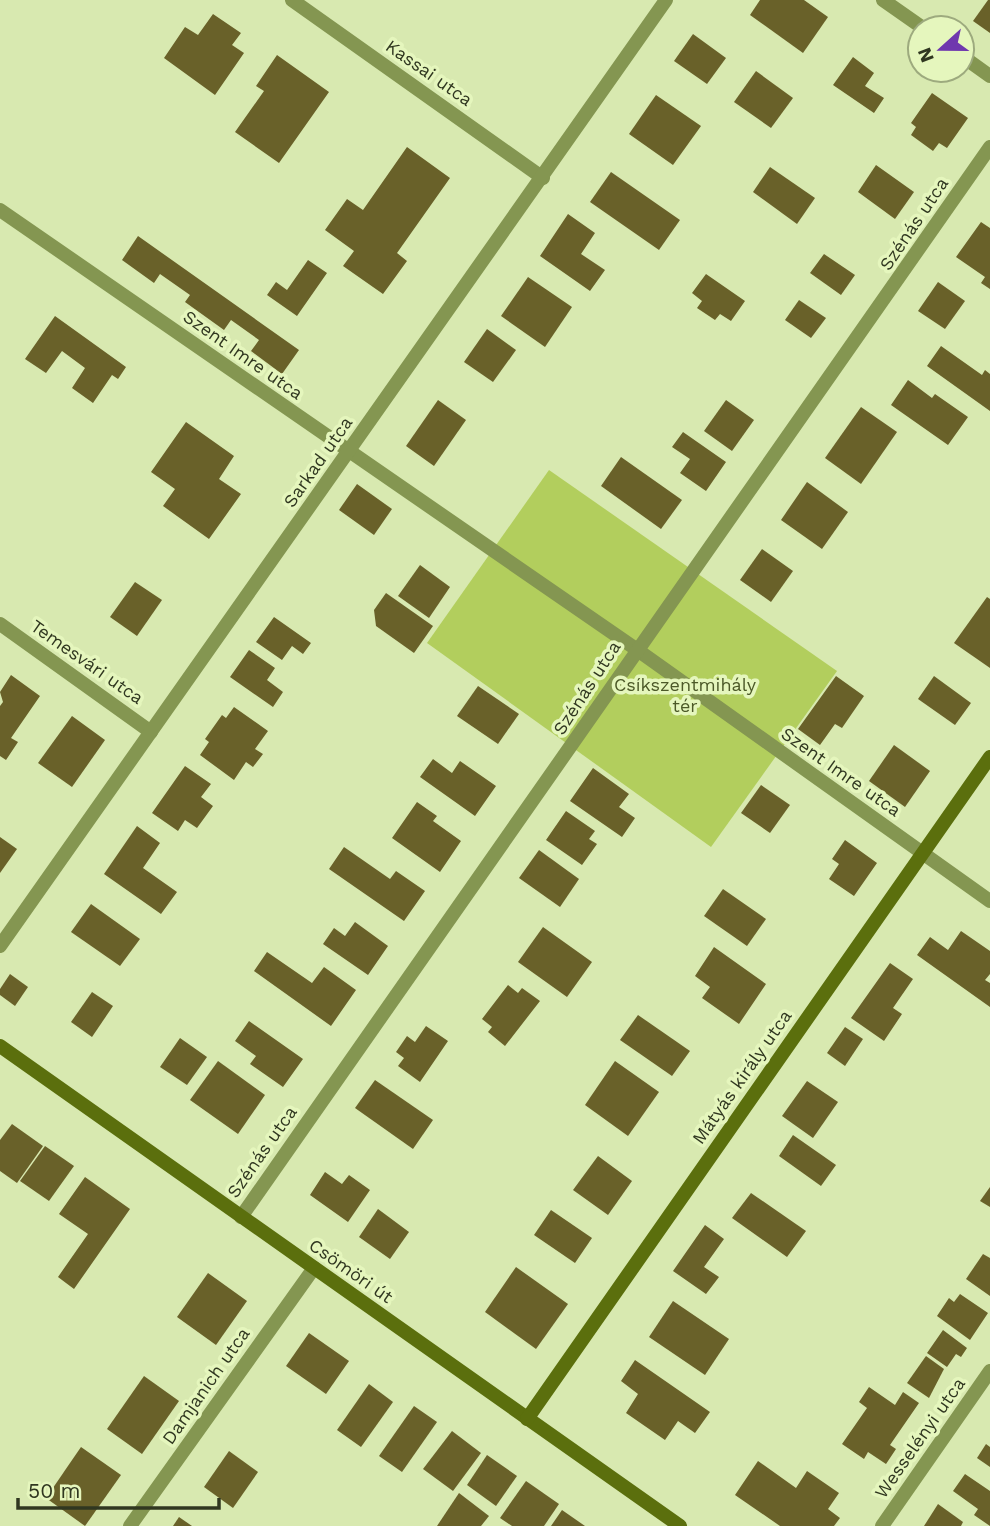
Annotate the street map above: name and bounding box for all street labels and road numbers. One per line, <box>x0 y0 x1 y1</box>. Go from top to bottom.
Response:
street label: Kassai utca <box>382 35 477 110</box>
street label: Szénás utca <box>875 173 952 274</box>
street label: Szent Imre utca <box>180 306 307 404</box>
street label: Sarkad utca <box>279 412 356 511</box>
street label: Temesvári utca <box>27 615 148 708</box>
street label: Szénás utca <box>549 637 625 738</box>
street label: Szent Imre utca <box>778 723 905 821</box>
street label: Mátyás király utca <box>687 1006 796 1148</box>
street label: Szénás utca <box>222 1102 301 1202</box>
street label: Csömöri út <box>305 1234 398 1307</box>
street label: Damjanich utca <box>158 1323 254 1448</box>
street label: Wesselényi utca <box>870 1373 969 1502</box>

